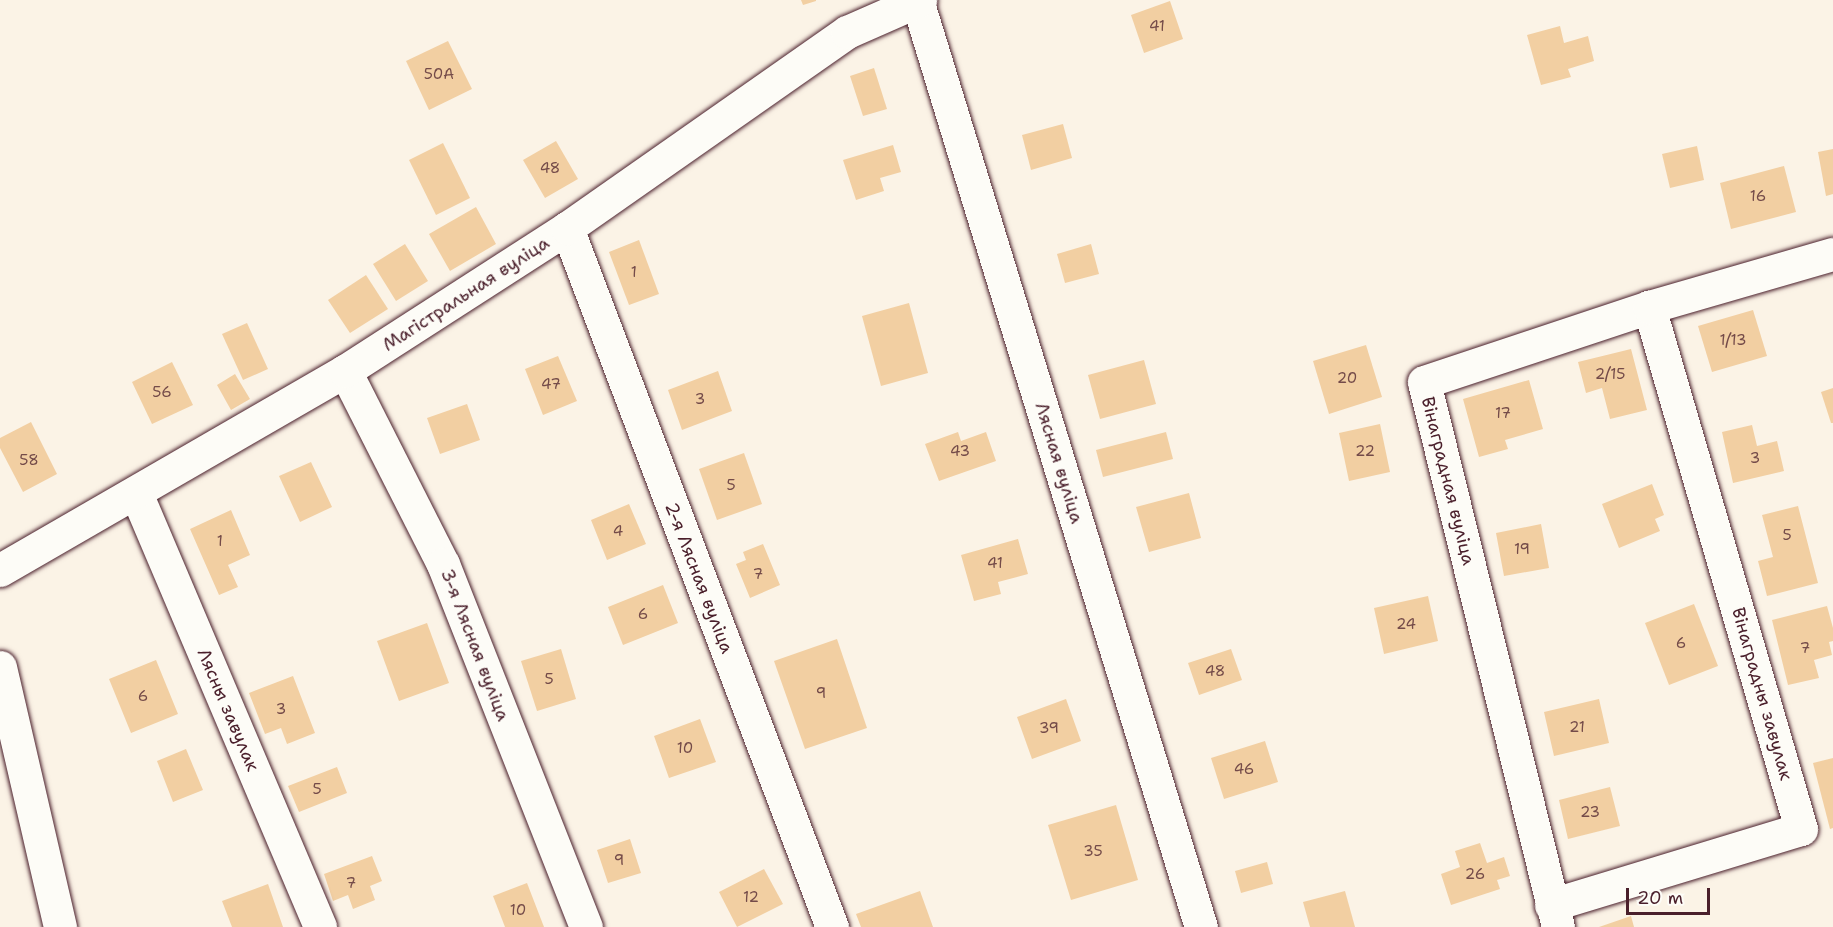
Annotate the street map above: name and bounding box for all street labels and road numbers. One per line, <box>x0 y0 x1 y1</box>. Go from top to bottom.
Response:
street label: Магістральная вуліца <box>379 232 553 356</box>
street label: Вінаградная вуліца <box>1417 395 1479 567</box>
street label: Лясная вуліца <box>1030 400 1088 526</box>
street label: 2-я Лясная вуліца <box>660 499 738 657</box>
street label: 3-я Лясная вуліца <box>436 566 514 724</box>
street label: Вінаградны завулак <box>1727 605 1797 783</box>
street label: Лясны завулак <box>192 645 264 775</box>

